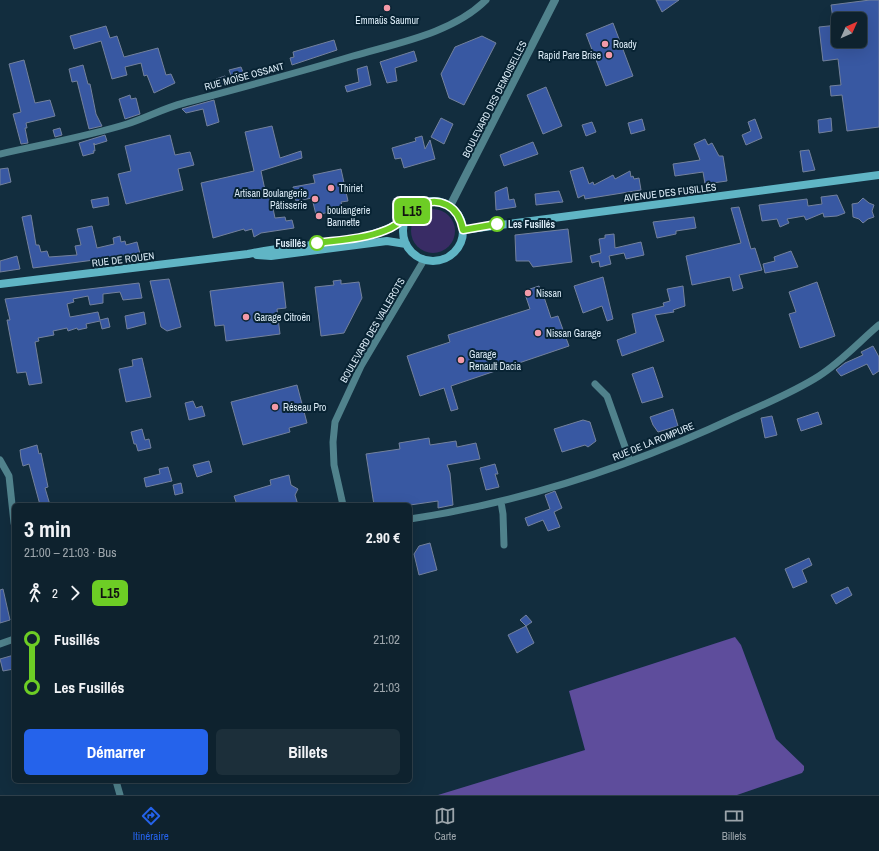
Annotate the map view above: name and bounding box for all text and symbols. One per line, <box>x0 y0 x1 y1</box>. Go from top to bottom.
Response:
marker: Emmaüs Saumur <box>382 3 392 13</box>
north arrow <box>831 12 867 48</box>
map controls <box>831 12 867 48</box>
place label: Emmaüs Saumur <box>355 14 419 27</box>
street label: BOULEVARD DES DEMOISELLES <box>459 38 530 160</box>
place label: Roady <box>613 38 638 51</box>
marker: Roady <box>600 39 610 49</box>
place label: Rapid Pare Brise <box>538 49 601 62</box>
marker: Rapid Pare Brise <box>604 50 614 60</box>
street label: RUE MOÏSE OSSANT <box>203 60 285 93</box>
street label: AVENUE DES FUSILLÉS <box>622 180 718 205</box>
place label: Thiriet <box>339 182 363 195</box>
marker: Thiriet <box>326 183 336 193</box>
place label: Artisan Boulangerie Pâtisserie <box>234 187 307 212</box>
marker: Artisan Boulangerie Pâtisserie <box>310 194 320 204</box>
line badge: L15 <box>389 198 435 224</box>
text: L15 <box>402 202 422 220</box>
place label: boulangerie Bannette <box>327 204 371 229</box>
marker: boulangerie Bannette <box>314 211 324 221</box>
marker: Les Fusillés <box>489 216 505 232</box>
place label: Les Fusillés <box>508 218 555 231</box>
marker: Fusillés <box>309 235 325 251</box>
place label: Fusillés <box>275 237 306 250</box>
street label: RUE DE ROUEN <box>91 249 155 270</box>
street label: BOULEVARD DES VALLEROTS <box>337 275 408 385</box>
place label: Nissan <box>536 287 562 300</box>
marker: Nissan <box>523 288 533 298</box>
place label: Garage Citroën <box>254 311 311 324</box>
marker: Garage Citroën <box>241 312 251 322</box>
place label: Nissan Garage <box>546 327 602 340</box>
marker: Nissan Garage <box>533 328 543 338</box>
place label: Garage Renault Dacia <box>469 348 521 373</box>
marker: Garage Renault Dacia <box>456 355 466 365</box>
place label: Réseau Pro <box>283 401 327 414</box>
marker: Réseau Pro <box>270 402 280 412</box>
street label: RUE DE LA ROMPURE <box>610 419 696 464</box>
text: 3 min <box>24 514 71 544</box>
text: 2.90 € <box>366 527 400 548</box>
text: 21:00 – 21:03 · Bus <box>24 544 116 561</box>
icon: walk <box>24 582 46 604</box>
icon: forward <box>64 582 86 604</box>
text: L15 <box>100 584 120 602</box>
text: 2 <box>52 585 58 602</box>
text: Fusillés <box>54 629 100 650</box>
text: 21:02 <box>373 631 400 648</box>
text: Les Fusillés <box>54 677 124 698</box>
text: 21:03 <box>373 679 400 696</box>
button: Démarrer <box>24 729 208 775</box>
button: Billets <box>216 729 400 775</box>
tab: Itinéraire <box>133 805 169 843</box>
tab: Carte <box>434 805 456 843</box>
tab: Billets <box>722 805 746 843</box>

